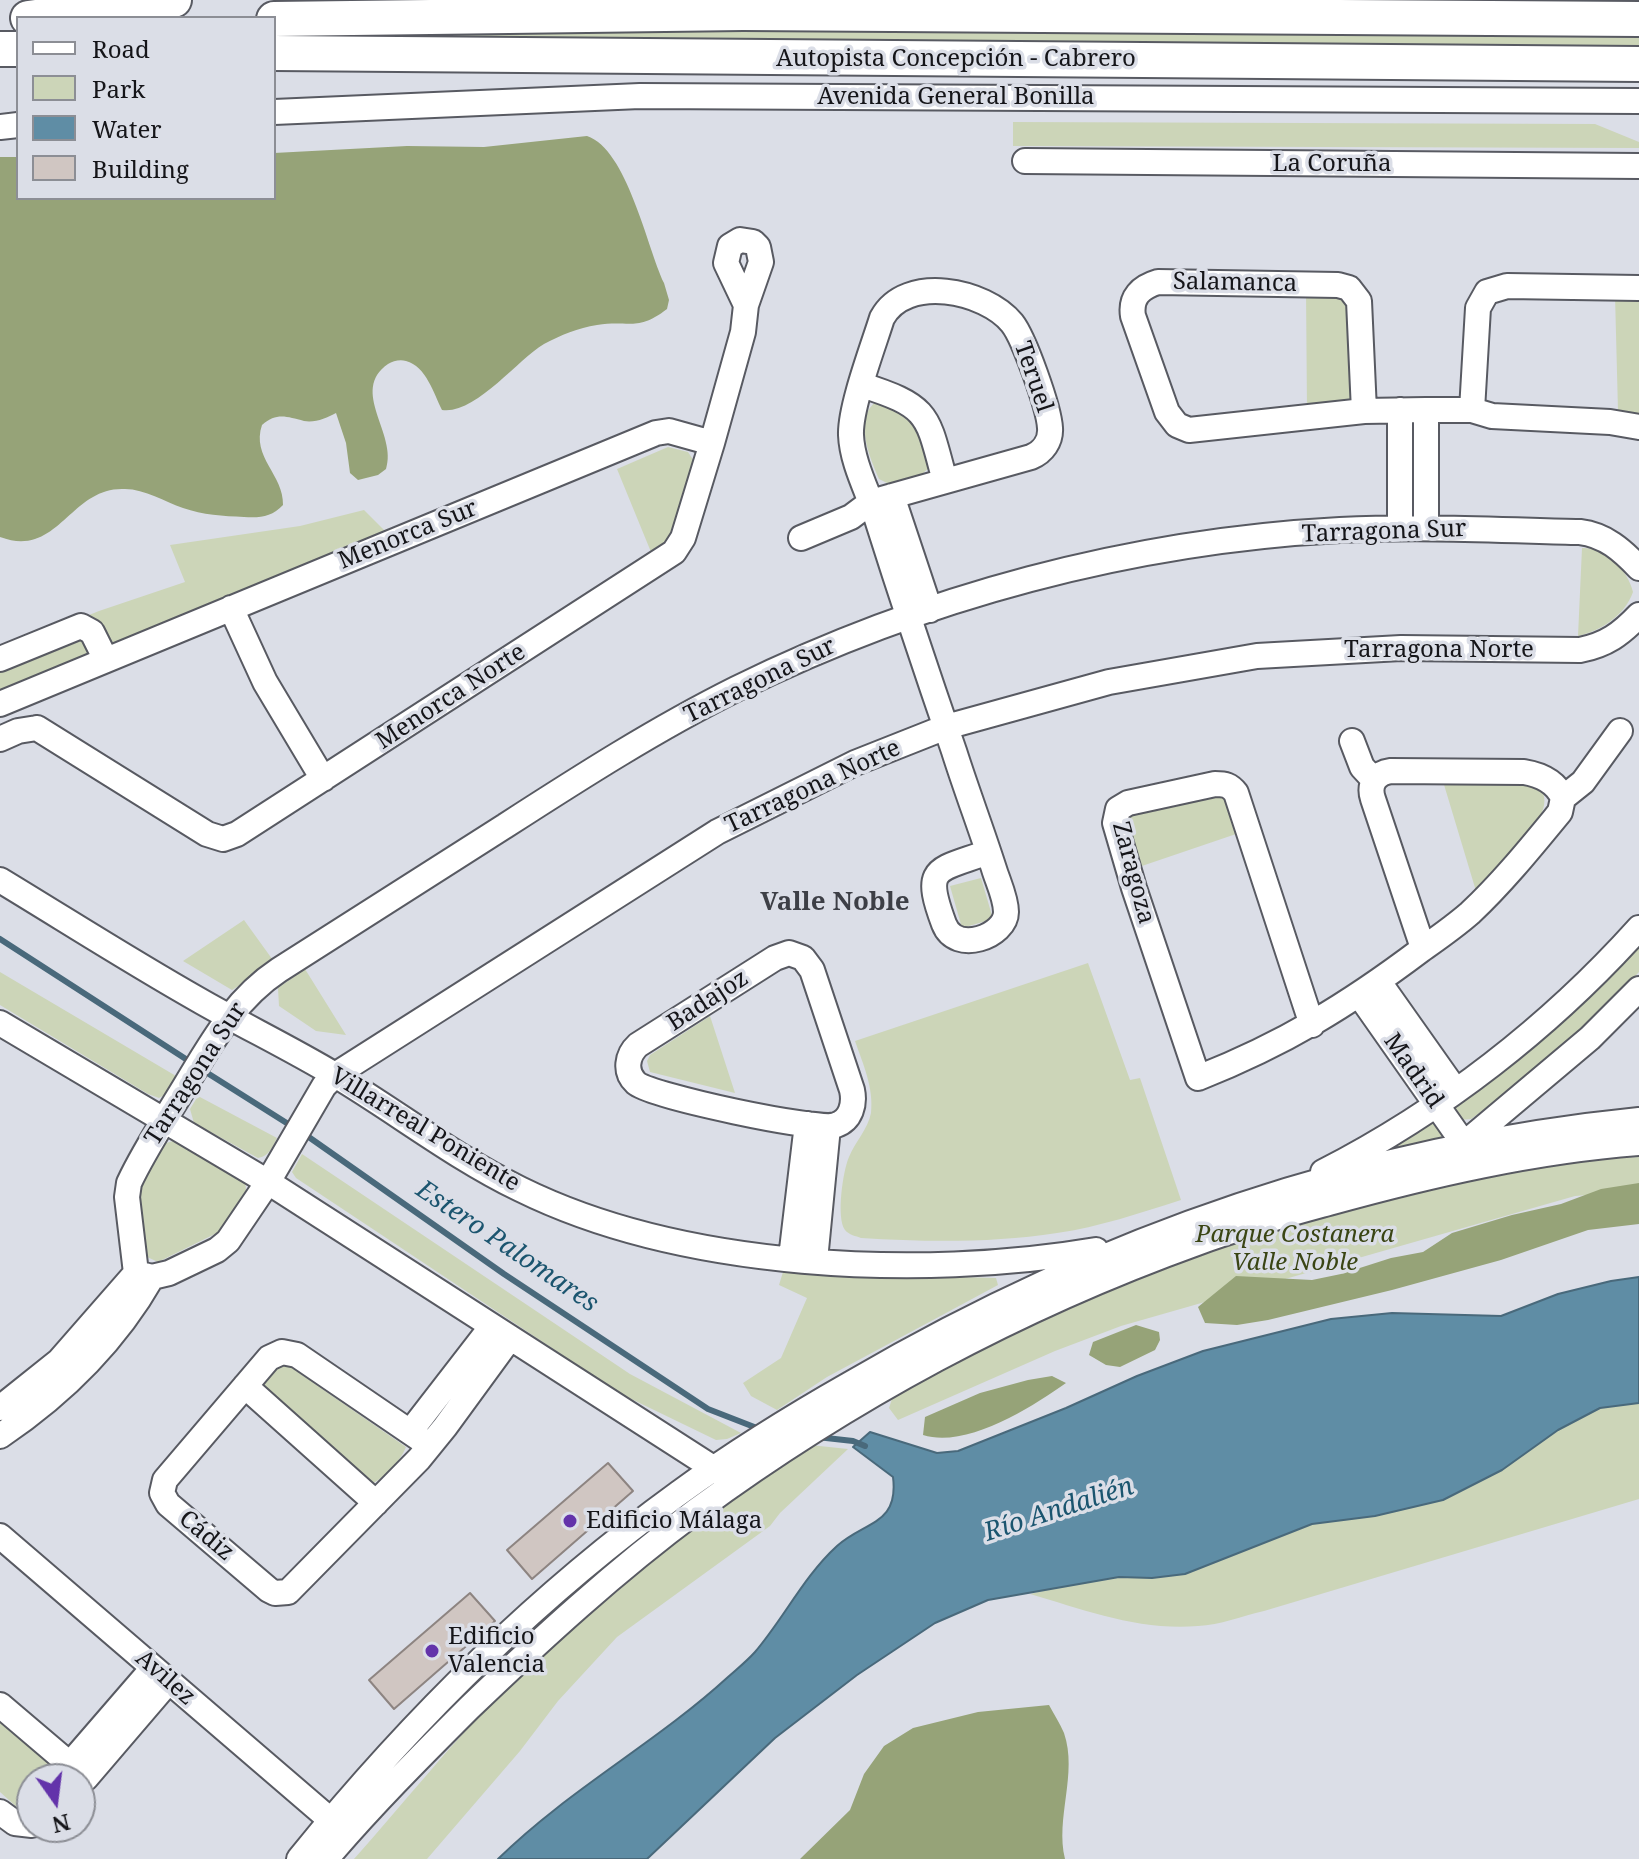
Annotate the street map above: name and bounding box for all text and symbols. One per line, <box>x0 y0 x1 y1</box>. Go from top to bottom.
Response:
legend <box>16 16 276 200</box>
text: Road <box>92 32 150 65</box>
street label: Autopista Concepción - Cabrero <box>776 45 1136 73</box>
text: Park <box>92 72 145 105</box>
street label: Avenida General Bonilla <box>817 83 1095 111</box>
text: Water <box>92 112 162 145</box>
street label: La Coruña <box>1273 150 1391 178</box>
text: Building <box>92 152 189 185</box>
street label: Salamanca <box>1173 268 1297 298</box>
street label: Teruel <box>1007 338 1059 416</box>
street label: Menorca Sur <box>334 494 482 576</box>
street label: Tarragona Sur <box>1301 515 1467 549</box>
street label: Tarragona Sur <box>680 632 840 730</box>
street label: Tarragona Norte <box>1344 636 1534 664</box>
street label: Menorca Norte <box>371 638 531 756</box>
street label: Tarragona Norte <box>721 734 905 840</box>
street label: Zaragoza <box>1106 819 1160 927</box>
district label: Valle Noble <box>760 887 910 919</box>
street label: Badajoz <box>662 964 754 1038</box>
street label: Tarragona Sur <box>139 997 253 1151</box>
street label: Madrid <box>1377 1028 1449 1114</box>
street label: Villarreal Poniente <box>325 1062 525 1198</box>
water label: Estero Palomares <box>410 1175 604 1319</box>
park label: Parque Costanera Valle Noble <box>1196 1221 1394 1277</box>
water label: Río Andalién <box>980 1471 1138 1549</box>
street label: Cádiz <box>173 1505 239 1567</box>
place label: Edificio Málaga <box>586 1507 762 1535</box>
marker: Edificio Málaga <box>561 1512 579 1530</box>
place label: Edificio Valencia <box>448 1623 545 1679</box>
marker: Edificio Valencia <box>423 1642 441 1660</box>
street label: Avilez <box>129 1644 201 1712</box>
north arrow <box>16 1763 96 1843</box>
text: N <box>49 1808 73 1841</box>

